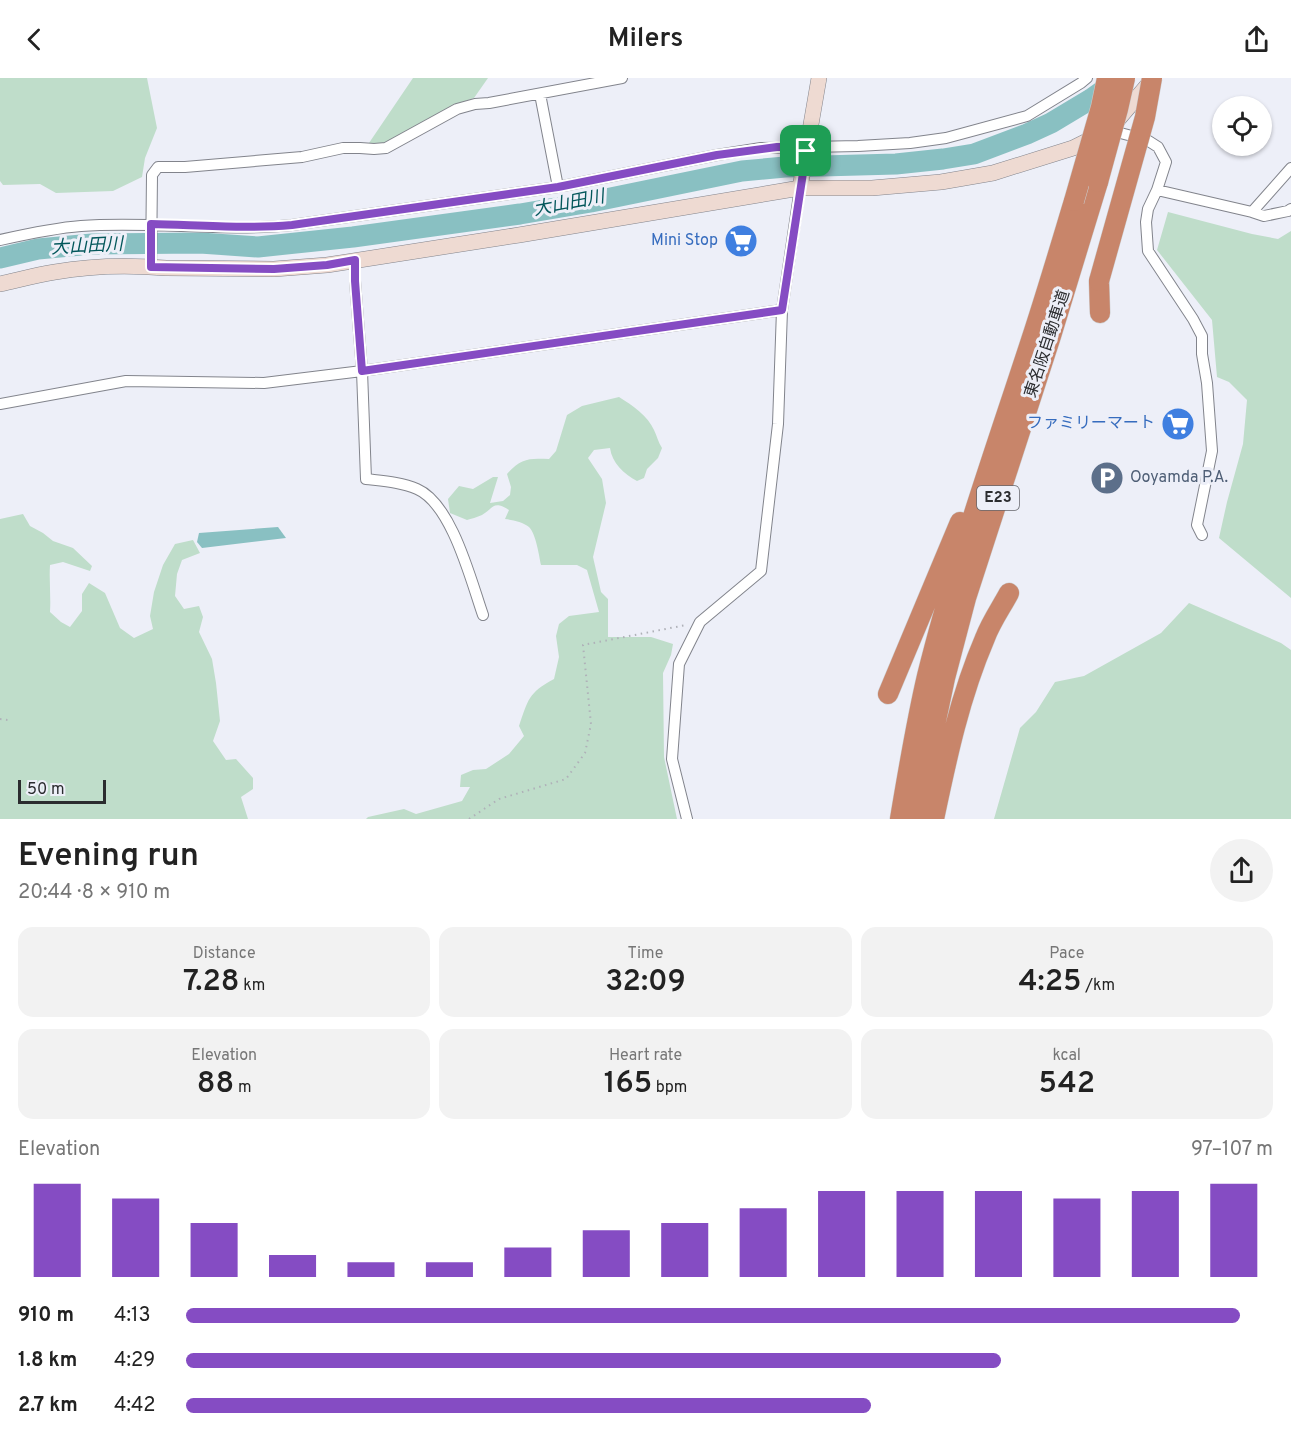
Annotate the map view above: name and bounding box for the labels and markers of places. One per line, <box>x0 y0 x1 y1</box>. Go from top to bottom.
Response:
pin <box>780 125 831 176</box>
supermarket icon: Mini Stop <box>723 223 759 259</box>
place label: Mini Stop <box>651 231 718 251</box>
supermarket icon: ファミリーマート <box>1160 406 1196 442</box>
place label: ファミリーマート <box>1027 414 1155 434</box>
parking icon: Ooyamda P.A. <box>1089 460 1125 496</box>
place label: Ooyamda P.A. <box>1130 468 1228 488</box>

